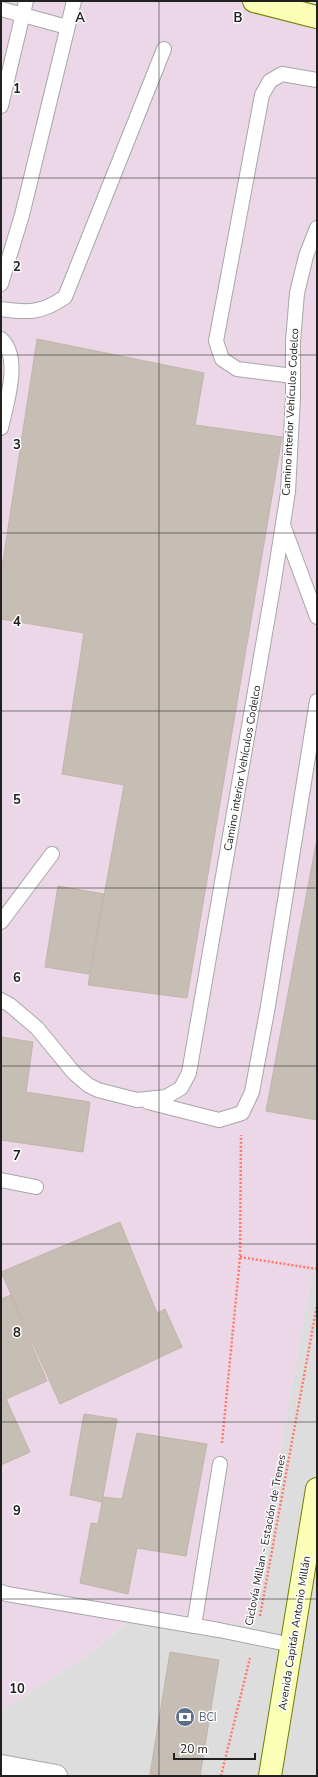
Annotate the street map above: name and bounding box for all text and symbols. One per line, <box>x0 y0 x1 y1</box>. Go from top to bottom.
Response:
text: A <box>75 9 85 27</box>
text: B <box>234 9 243 27</box>
text: 1 <box>13 80 21 98</box>
text: 2 <box>13 258 21 276</box>
street label: Camino interior Vehículos Codelco <box>279 328 302 496</box>
text: 3 <box>13 436 21 454</box>
text: 4 <box>13 613 21 631</box>
street label: Camino interior Vehículos Codelco <box>221 684 264 852</box>
text: 5 <box>13 791 21 809</box>
text: 6 <box>13 969 21 987</box>
text: 7 <box>13 1147 21 1165</box>
text: 8 <box>13 1324 21 1342</box>
street label: Ciclovía Millan - Estación de Trenes <box>242 1453 289 1627</box>
text: 9 <box>13 1502 21 1520</box>
street label: Avenida Capitán Antonio Millán <box>275 1555 314 1711</box>
text: 10 <box>9 1680 25 1698</box>
bank icon: BCI <box>174 1706 196 1728</box>
place label: BCI <box>199 1710 217 1725</box>
scale bar <box>174 1735 255 1761</box>
text: 20 m <box>180 1741 208 1757</box>

